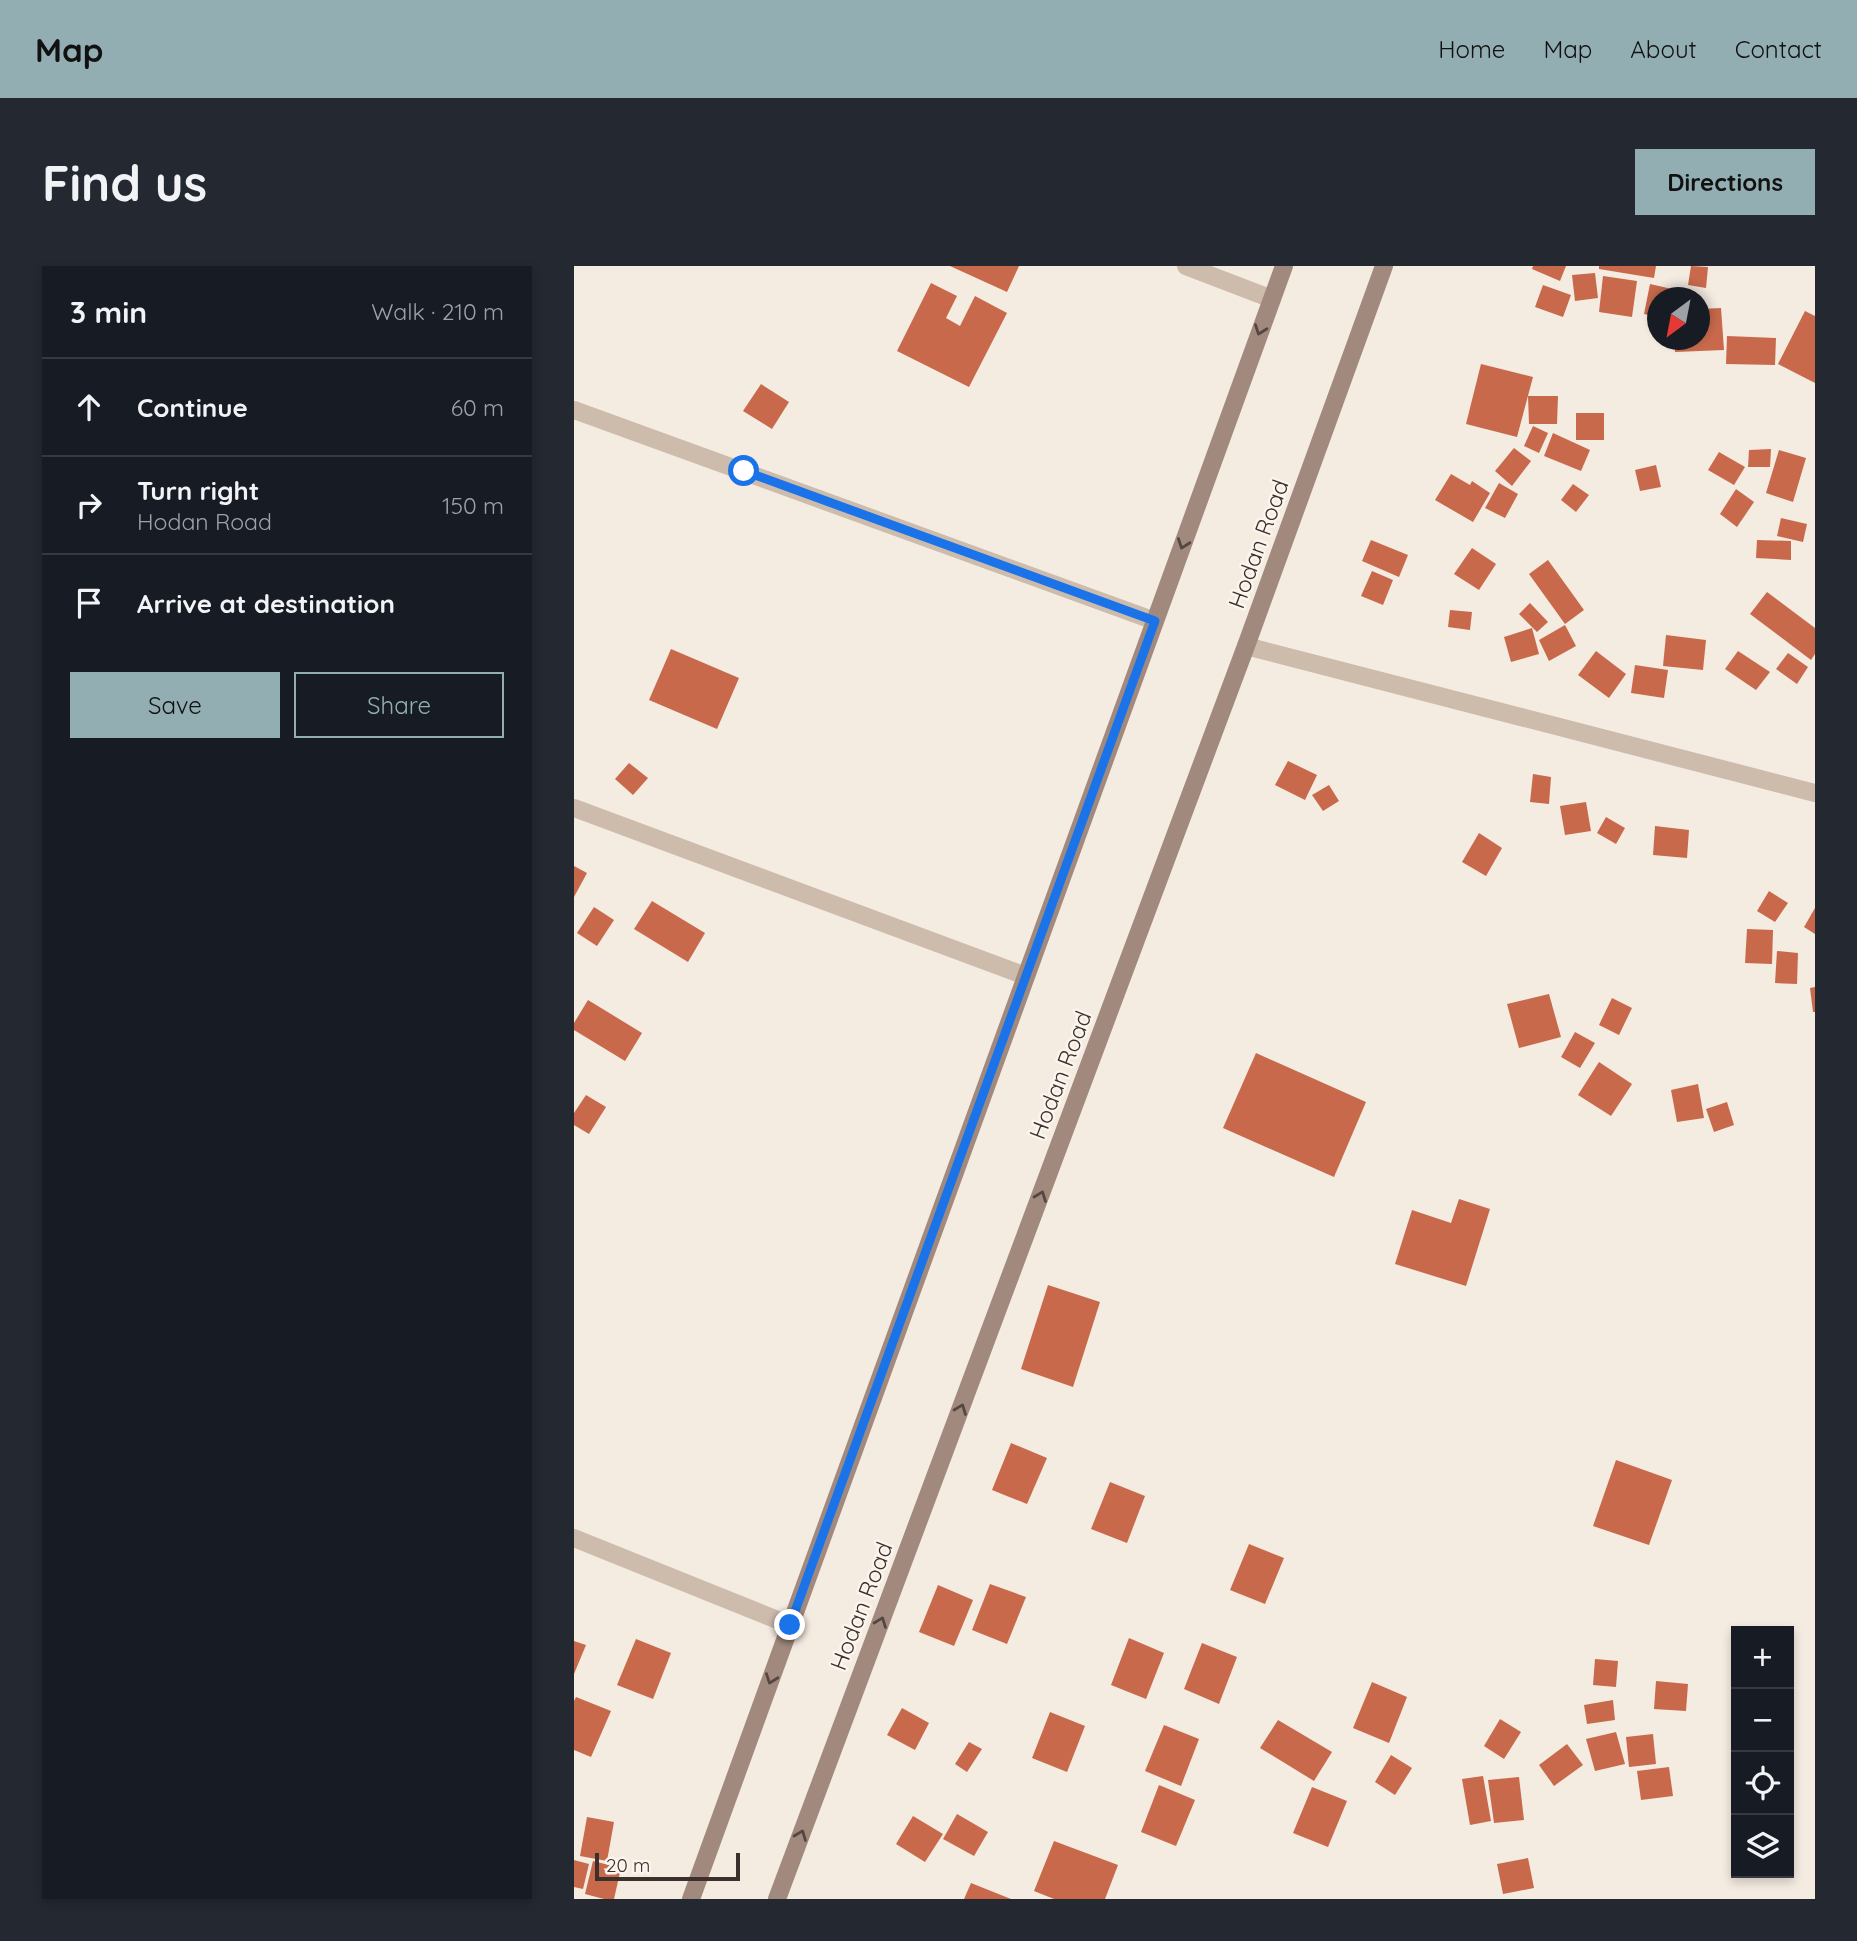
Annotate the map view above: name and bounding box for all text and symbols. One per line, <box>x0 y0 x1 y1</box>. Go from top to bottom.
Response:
text: Map <box>35 29 103 70</box>
text: Home <box>1438 34 1505 64</box>
text: Map <box>1543 34 1592 64</box>
text: About <box>1630 34 1697 64</box>
text: Contact <box>1735 34 1822 64</box>
button: Directions <box>1635 149 1815 215</box>
text: Find us <box>42 152 207 213</box>
north arrow <box>1647 287 1710 350</box>
text: 3 min <box>70 293 147 331</box>
text: Walk · 210 m <box>371 297 504 326</box>
one-way arrow <box>1255 324 1269 336</box>
icon: ahead <box>70 388 108 426</box>
text: Continue <box>137 391 248 424</box>
text: 60 m <box>451 393 504 422</box>
route start <box>728 455 759 486</box>
text: Turn right <box>137 474 259 507</box>
street label: Hodan Road <box>1221 476 1295 612</box>
icon: right <box>70 486 108 524</box>
text: 150 m <box>442 491 504 520</box>
text: Hodan Road <box>137 507 272 536</box>
one-way arrow <box>1177 538 1191 550</box>
icon: arrive <box>70 584 108 622</box>
text: Arrive at destination <box>137 587 395 620</box>
button: Save <box>70 672 280 738</box>
button: Share <box>294 672 504 738</box>
street label: Hodan Road <box>1022 1007 1098 1143</box>
one-way arrow <box>1032 1190 1046 1202</box>
one-way arrow <box>953 1403 967 1415</box>
street label: Hodan Road <box>823 1538 899 1674</box>
route end <box>774 1609 805 1640</box>
one-way arrow <box>873 1616 887 1629</box>
map controls <box>1731 1626 1794 1878</box>
button: + <box>1731 1626 1794 1689</box>
one-way arrow <box>765 1672 779 1684</box>
button: − <box>1731 1689 1794 1752</box>
button: locate <box>1731 1752 1794 1815</box>
button: layers <box>1731 1815 1794 1878</box>
one-way arrow <box>793 1830 807 1842</box>
scale bar <box>595 1850 740 1882</box>
text: 20 m <box>606 1853 650 1877</box>

